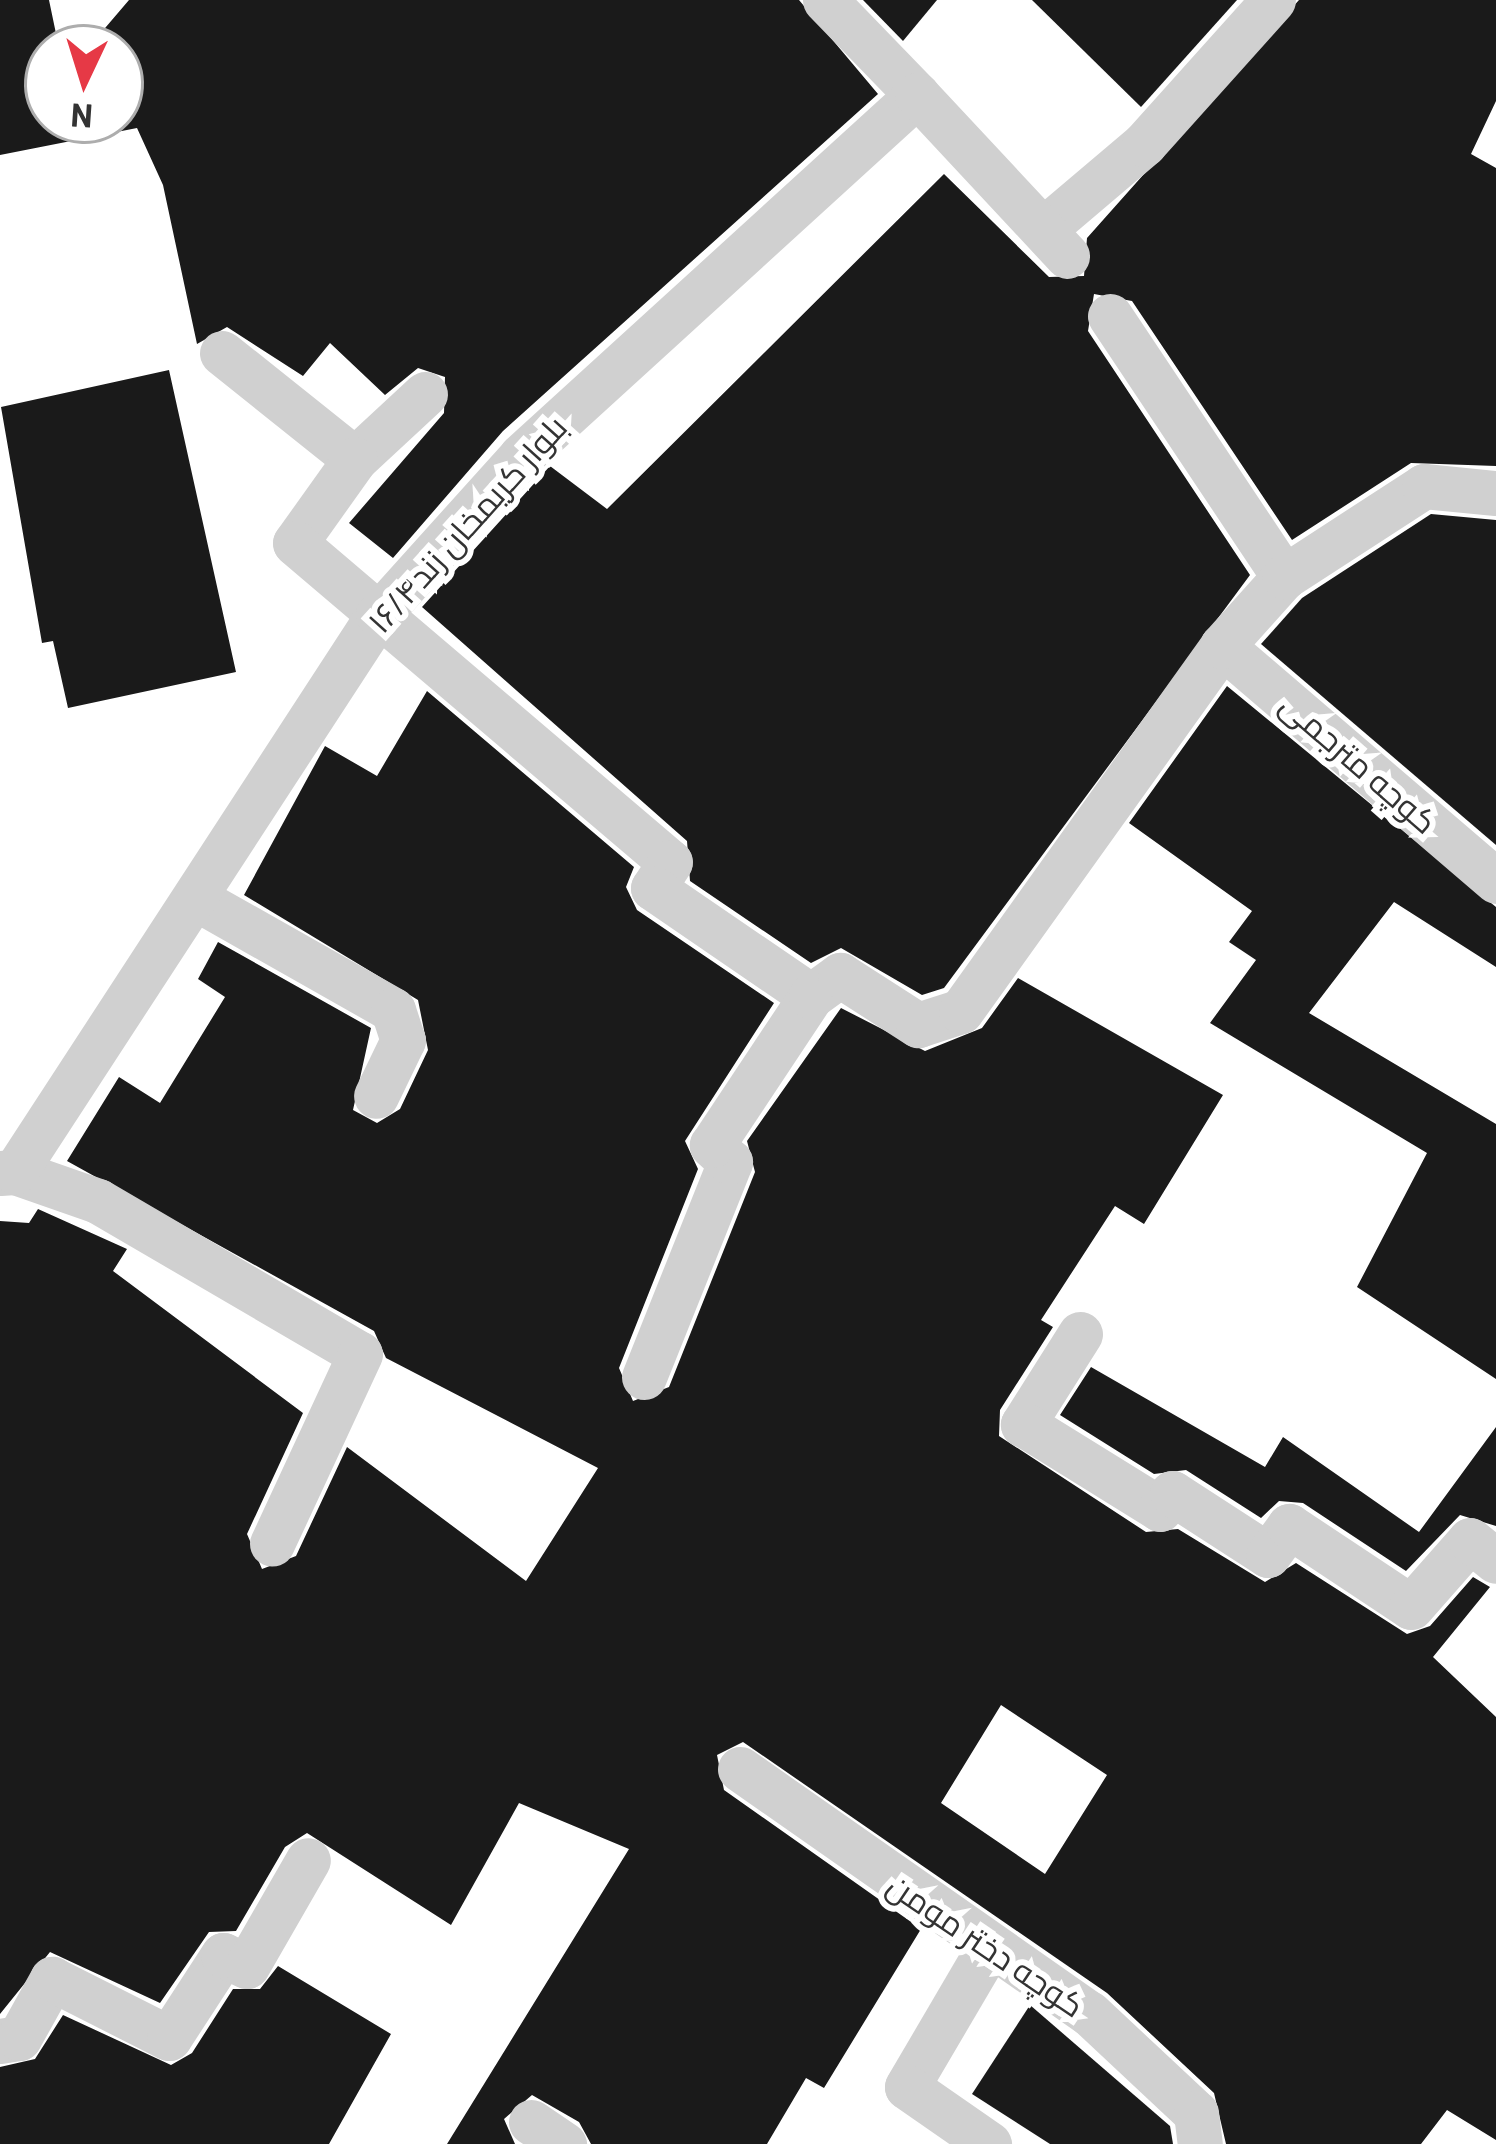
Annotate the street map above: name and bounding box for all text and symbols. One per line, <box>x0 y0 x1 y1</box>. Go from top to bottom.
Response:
north arrow <box>24 24 144 144</box>
text: N <box>69 96 94 138</box>
street label: بلوار کریمخان زند۱۶/۴ <box>359 407 575 641</box>
street label: کوچه مترجمی <box>1273 684 1445 842</box>
street label: کوچه دختر مومن <box>880 1865 1092 2025</box>

